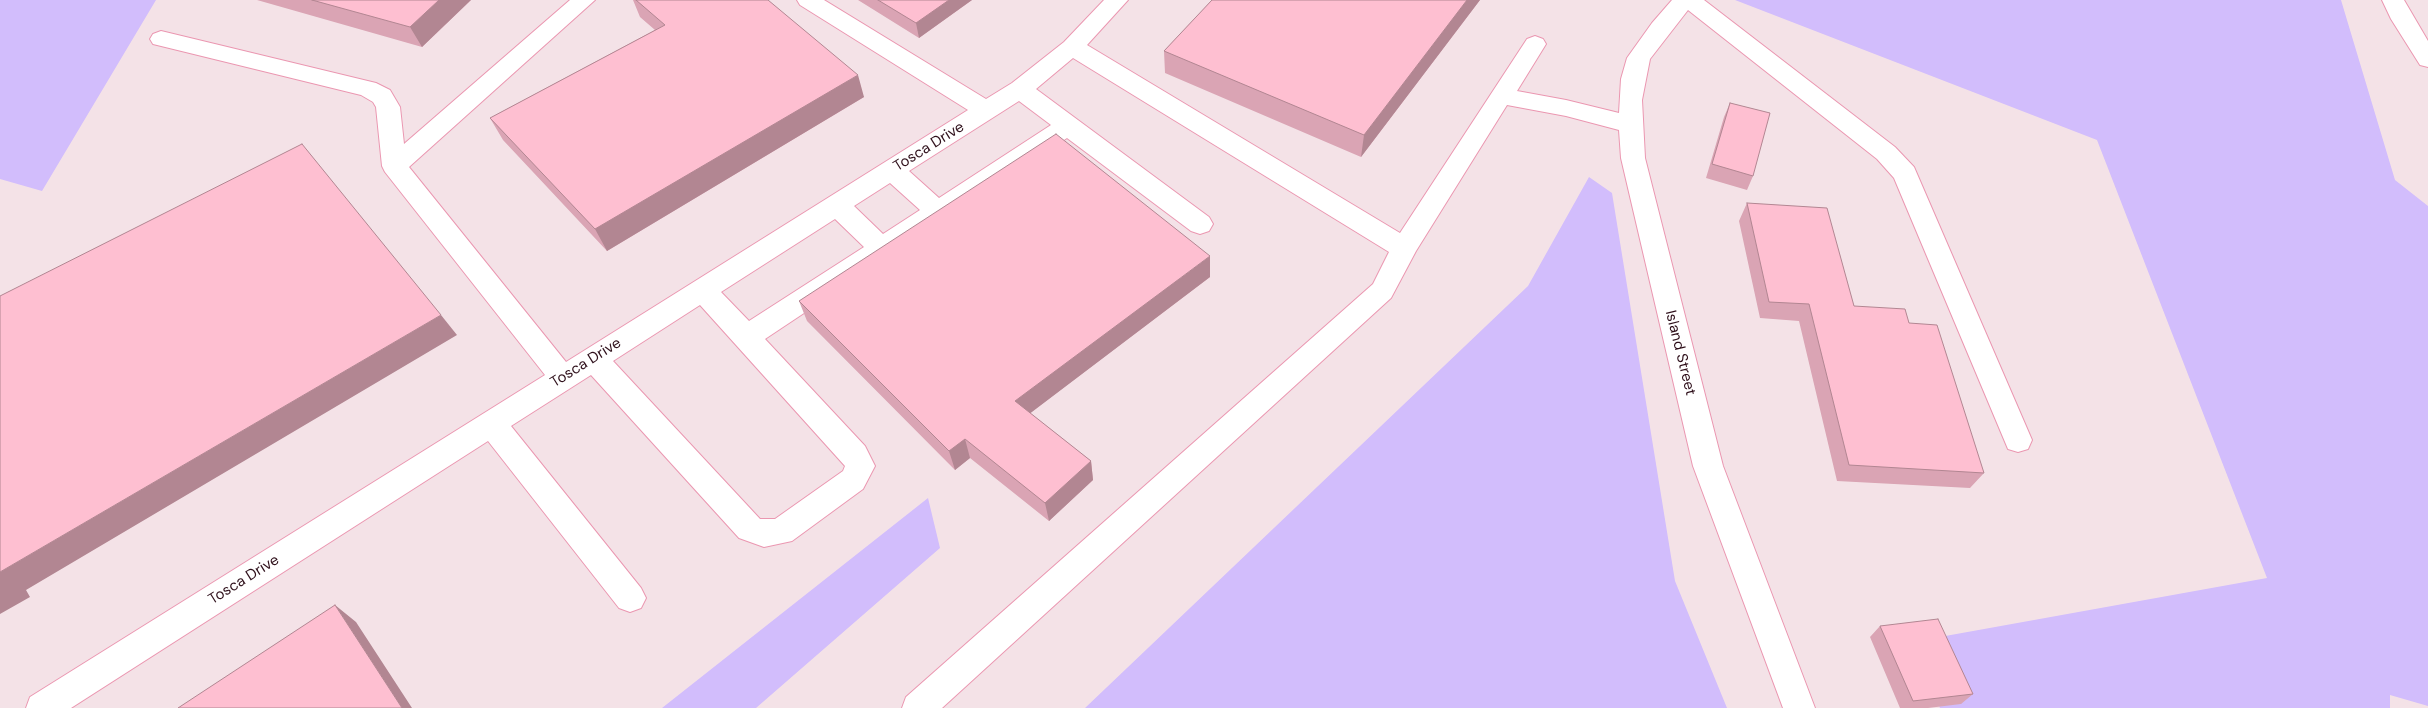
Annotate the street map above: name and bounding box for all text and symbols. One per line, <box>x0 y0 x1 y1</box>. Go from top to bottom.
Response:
street label: Tosca Drive <box>890 118 968 176</box>
street label: Island Street <box>1661 309 1699 397</box>
street label: Tosca Drive <box>547 334 625 392</box>
street label: Tosca Drive <box>205 551 283 609</box>

